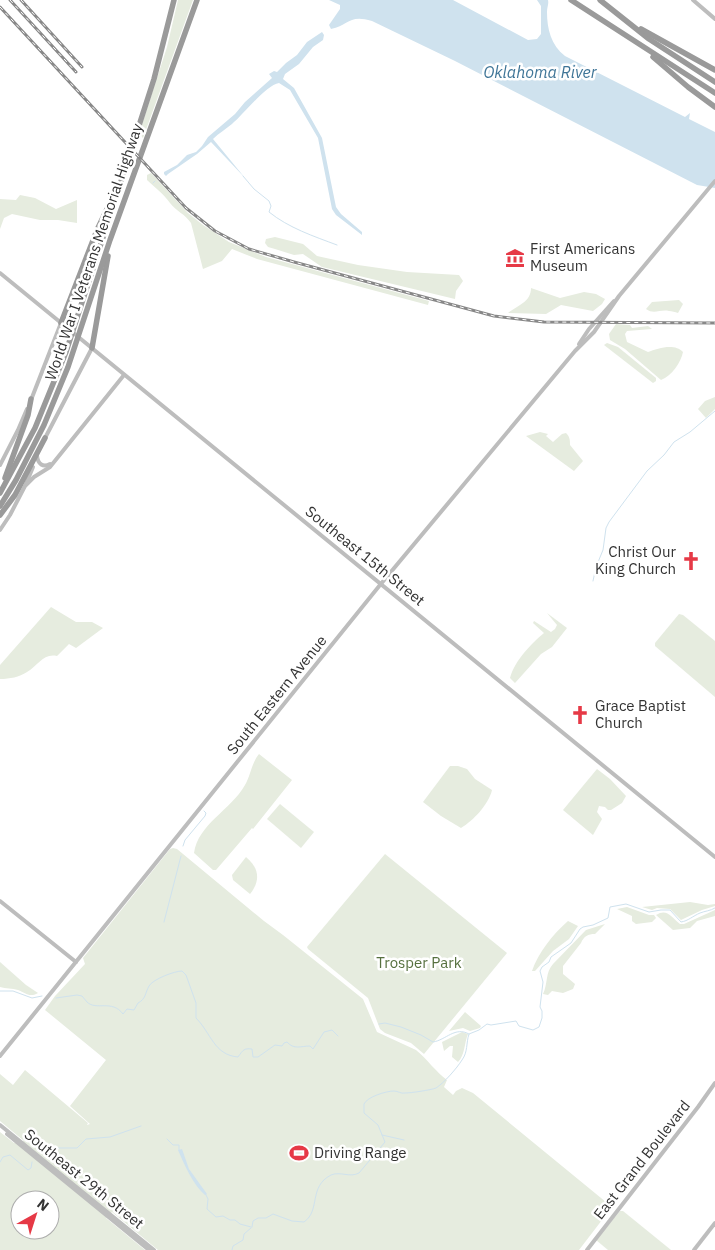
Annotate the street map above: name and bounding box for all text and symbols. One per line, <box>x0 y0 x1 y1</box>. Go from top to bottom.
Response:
water label: Oklahoma River <box>483 62 598 82</box>
street label: World War I Veterans Memorial Highway <box>40 120 147 383</box>
place label: First Americans Museum <box>530 239 635 275</box>
museum icon: First Americans Museum <box>504 247 526 269</box>
street label: Southeast 15th Street <box>302 502 429 610</box>
place label: Christ Our King Church <box>595 542 676 578</box>
church icon: Christ Our King Church <box>680 550 702 572</box>
street label: South Eastern Avenue <box>223 631 331 758</box>
place label: Grace Baptist Church <box>595 696 686 732</box>
church icon: Grace Baptist Church <box>569 704 591 726</box>
park label: Trosper Park <box>376 953 462 972</box>
street label: East Grand Boulevard <box>589 1096 694 1223</box>
street label: Southeast 29th Street <box>21 1125 148 1233</box>
sports icon: Driving Range <box>288 1142 310 1164</box>
place label: Driving Range <box>314 1143 406 1162</box>
north arrow <box>10 1190 60 1240</box>
text: N <box>34 1195 53 1215</box>

